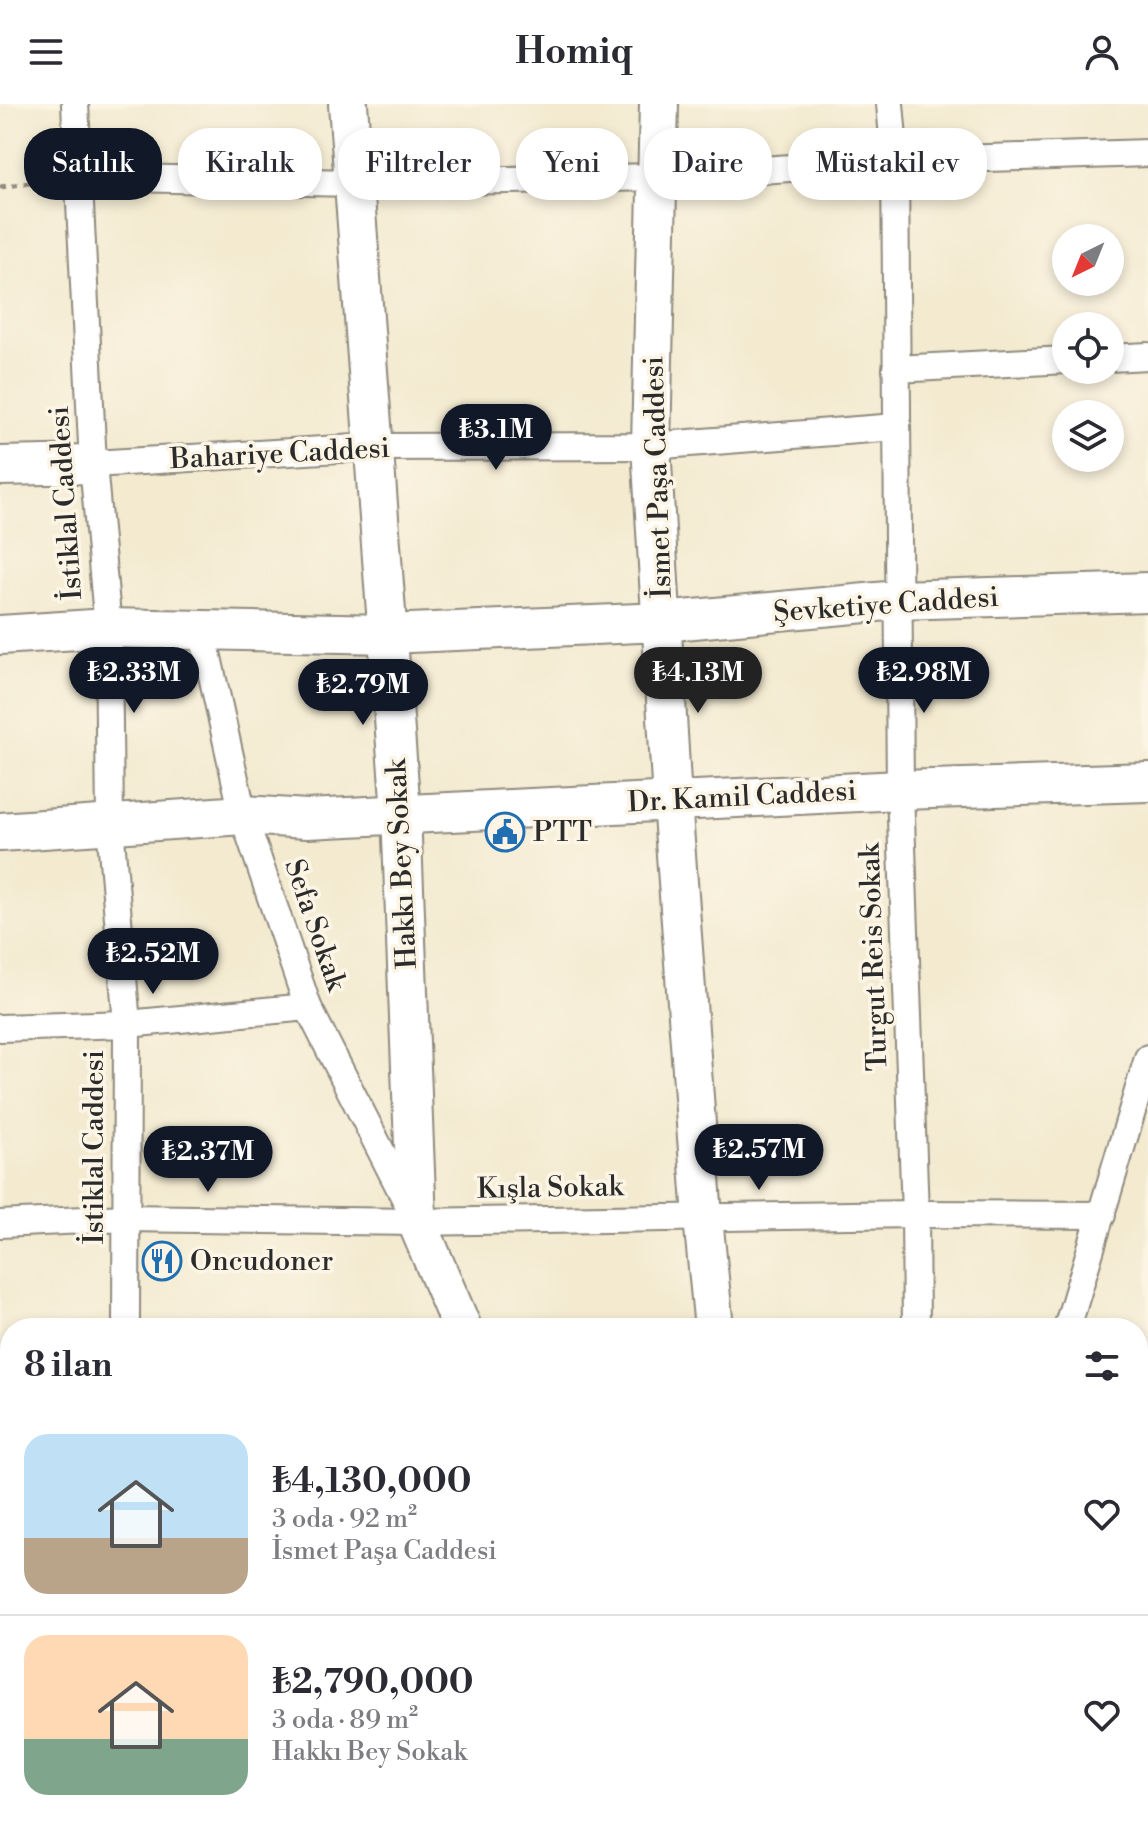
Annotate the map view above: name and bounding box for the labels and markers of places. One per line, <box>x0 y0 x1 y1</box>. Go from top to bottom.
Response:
pin: ₺3.1M <box>440 404 552 472</box>
pin: ₺2.33M <box>69 647 199 715</box>
pin: ₺4.13M <box>633 647 763 715</box>
pin: ₺2.98M <box>859 647 989 715</box>
pin: ₺2.79M <box>298 659 428 727</box>
public building icon: PTT <box>484 811 526 853</box>
place label: PTT <box>533 815 592 850</box>
pin: ₺2.52M <box>88 928 218 996</box>
pin: ₺2.57M <box>694 1124 824 1192</box>
pin: ₺2.37M <box>143 1126 273 1194</box>
restaurant icon: Oncudoner <box>141 1240 183 1282</box>
place label: Oncudoner <box>190 1244 333 1279</box>

